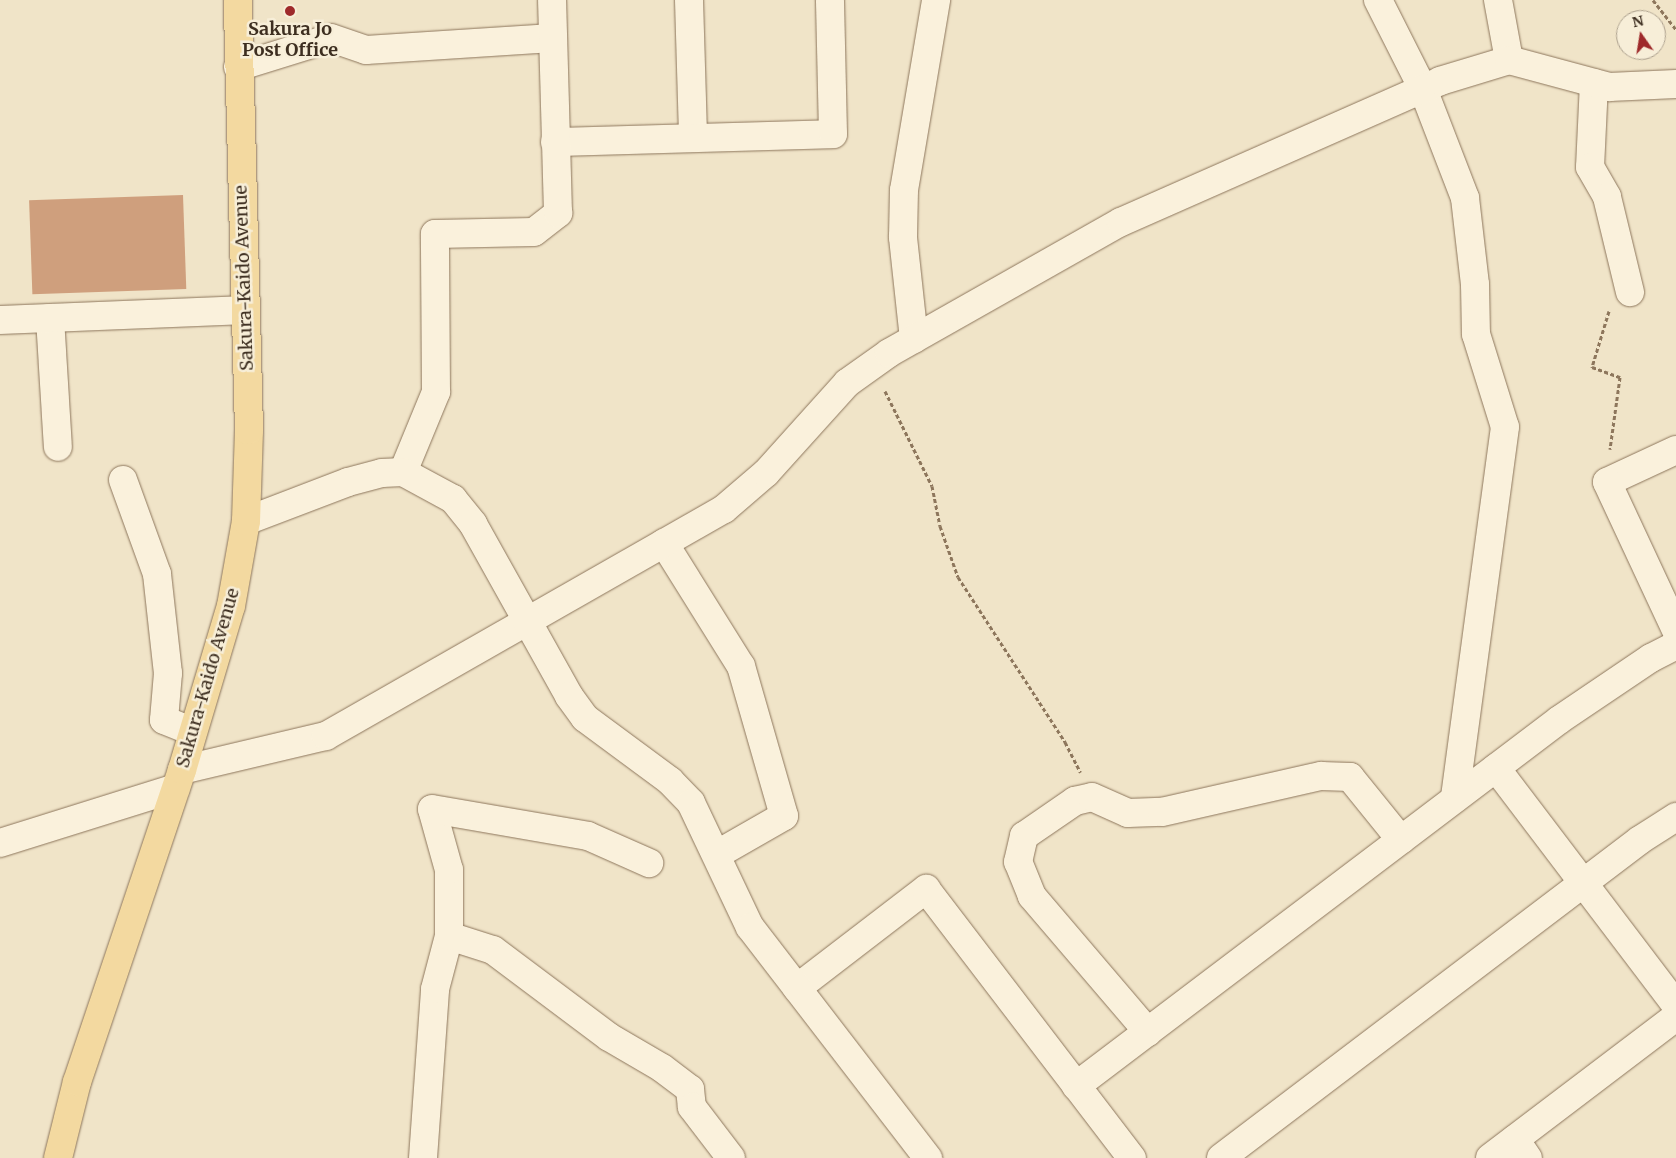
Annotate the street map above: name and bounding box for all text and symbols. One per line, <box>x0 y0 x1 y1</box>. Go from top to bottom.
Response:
marker: Sakura Jo Post Office <box>284 5 296 17</box>
north arrow <box>1616 10 1666 60</box>
text: N <box>1630 11 1645 31</box>
place label: Sakura Jo Post Office <box>242 19 338 62</box>
street label: Sakura-Kaido Avenue <box>230 185 258 371</box>
street label: Sakura-Kaido Avenue <box>172 586 244 770</box>

